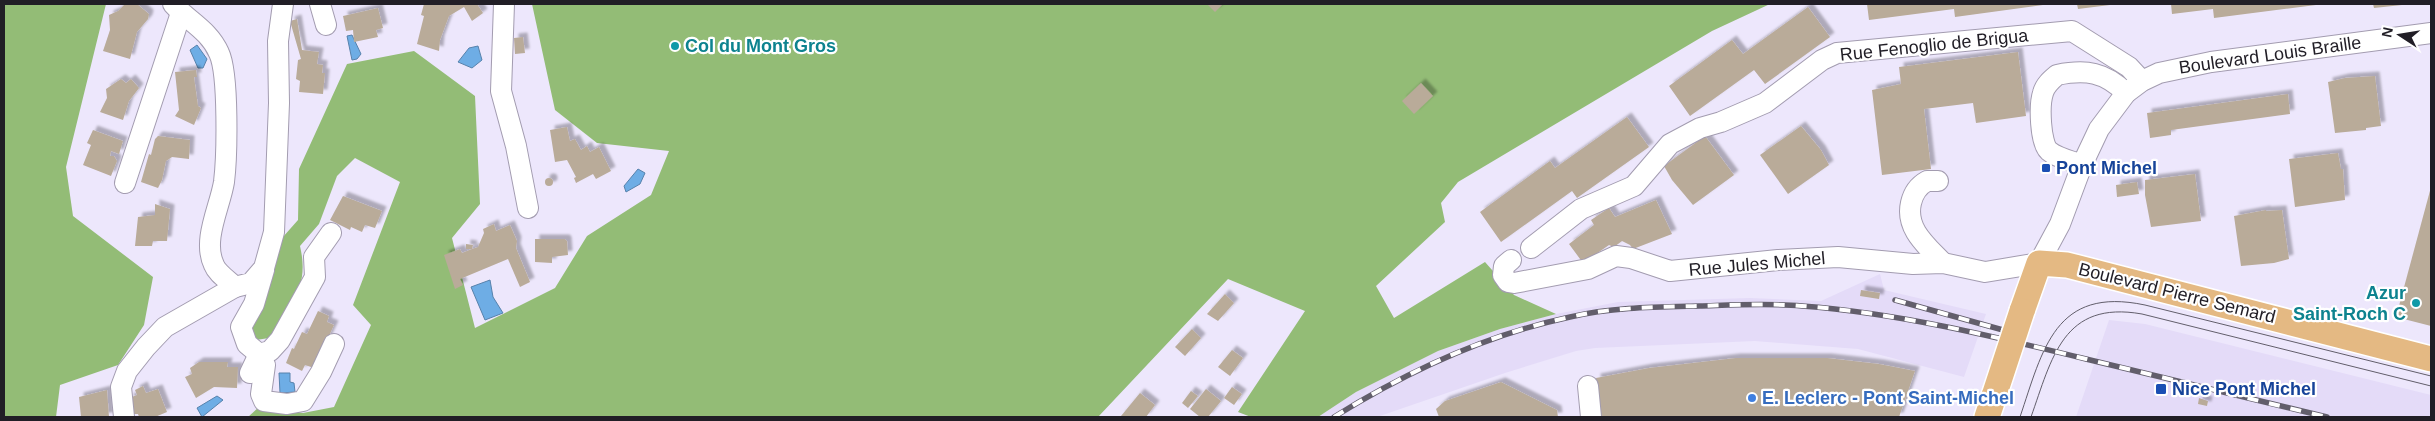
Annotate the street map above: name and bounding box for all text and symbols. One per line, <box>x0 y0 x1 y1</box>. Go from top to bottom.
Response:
north arrow <box>2375 10 2425 60</box>
street label: Rue Fenoglio de Brigua <box>1839 25 2030 65</box>
text: N <box>2378 26 2396 39</box>
street label: Boulevard Louis Braille <box>2177 32 2363 78</box>
place label: Col du Mont Gros <box>685 36 836 56</box>
marker: Col du Mont Gros <box>669 40 681 52</box>
place label: Pont Michel <box>2056 158 2157 178</box>
marker: Pont Michel <box>2040 162 2052 174</box>
street label: Rue Jules Michel <box>1688 248 1826 280</box>
street label: Boulevard Pierre Semard <box>2077 259 2277 327</box>
place label: Azur Saint-Roch C <box>2293 283 2406 324</box>
marker: Azur Saint-Roch C <box>2410 297 2422 309</box>
place label: Nice Pont Michel <box>2172 379 2316 399</box>
marker: Nice Pont Michel <box>2154 382 2168 396</box>
place label: E. Leclerc - Pont Saint-Michel <box>1762 388 2014 408</box>
marker: E. Leclerc - Pont Saint-Michel <box>1746 392 1758 404</box>

